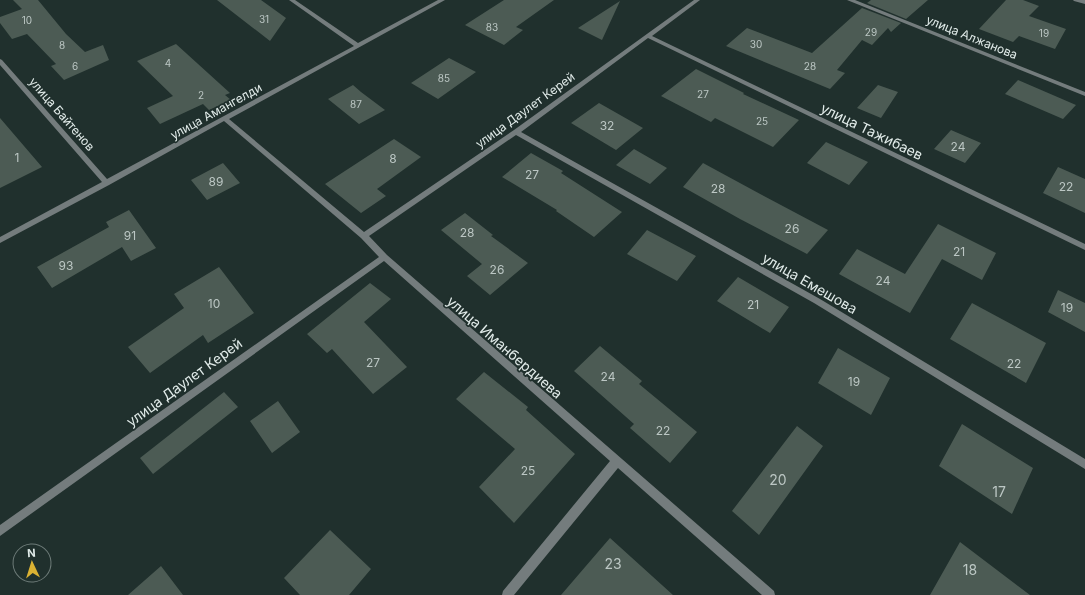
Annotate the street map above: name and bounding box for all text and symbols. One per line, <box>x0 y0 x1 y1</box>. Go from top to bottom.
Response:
street label: улица Алжанова <box>924 12 1020 62</box>
house number: 31 <box>259 13 269 25</box>
house number: 10 <box>22 14 32 26</box>
house number: 83 <box>486 21 498 33</box>
house number: 29 <box>865 26 877 38</box>
house number: 19 <box>1039 27 1049 39</box>
house number: 30 <box>750 38 762 50</box>
house number: 8 <box>59 39 65 51</box>
house number: 4 <box>165 57 171 69</box>
house number: 6 <box>72 60 78 72</box>
house number: 28 <box>804 60 816 72</box>
street label: улица Даулет Керей <box>472 69 578 151</box>
house number: 85 <box>438 72 450 84</box>
street label: улица Байтенов <box>26 74 98 154</box>
street label: улица Амангелди <box>168 80 264 142</box>
house number: 27 <box>697 88 709 100</box>
house number: 2 <box>198 89 204 101</box>
house number: 87 <box>350 98 362 110</box>
street label: улица Тажибаев <box>818 99 926 163</box>
house number: 25 <box>756 115 768 127</box>
house number: 32 <box>600 118 614 133</box>
house number: 24 <box>951 139 966 154</box>
house number: 1 <box>15 150 19 165</box>
house number: 8 <box>389 151 397 166</box>
house number: 27 <box>525 167 539 182</box>
house number: 89 <box>209 174 223 189</box>
house number: 22 <box>1059 179 1073 194</box>
house number: 28 <box>711 181 725 196</box>
house number: 26 <box>785 221 799 236</box>
house number: 28 <box>460 225 474 240</box>
house number: 91 <box>124 228 136 243</box>
house number: 21 <box>953 244 965 259</box>
street label: улица Емешова <box>760 249 860 317</box>
house number: 93 <box>59 258 73 273</box>
house number: 26 <box>490 262 504 277</box>
house number: 24 <box>876 273 891 288</box>
street label: улица Иманбердиева <box>444 292 566 402</box>
house number: 10 <box>208 296 220 311</box>
house number: 21 <box>747 297 759 312</box>
house number: 19 <box>1061 300 1073 315</box>
street label: улица Даулет Керей <box>123 334 245 430</box>
house number: 27 <box>366 355 380 370</box>
house number: 22 <box>1007 356 1021 371</box>
house number: 24 <box>601 369 616 384</box>
house number: 19 <box>848 374 860 389</box>
house number: 22 <box>656 423 670 438</box>
house number: 25 <box>521 463 535 478</box>
house number: 20 <box>769 471 787 488</box>
house number: 17 <box>992 483 1006 500</box>
north arrow <box>12 543 52 583</box>
text: N <box>27 546 36 560</box>
house number: 23 <box>604 555 622 572</box>
house number: 18 <box>963 561 977 578</box>

